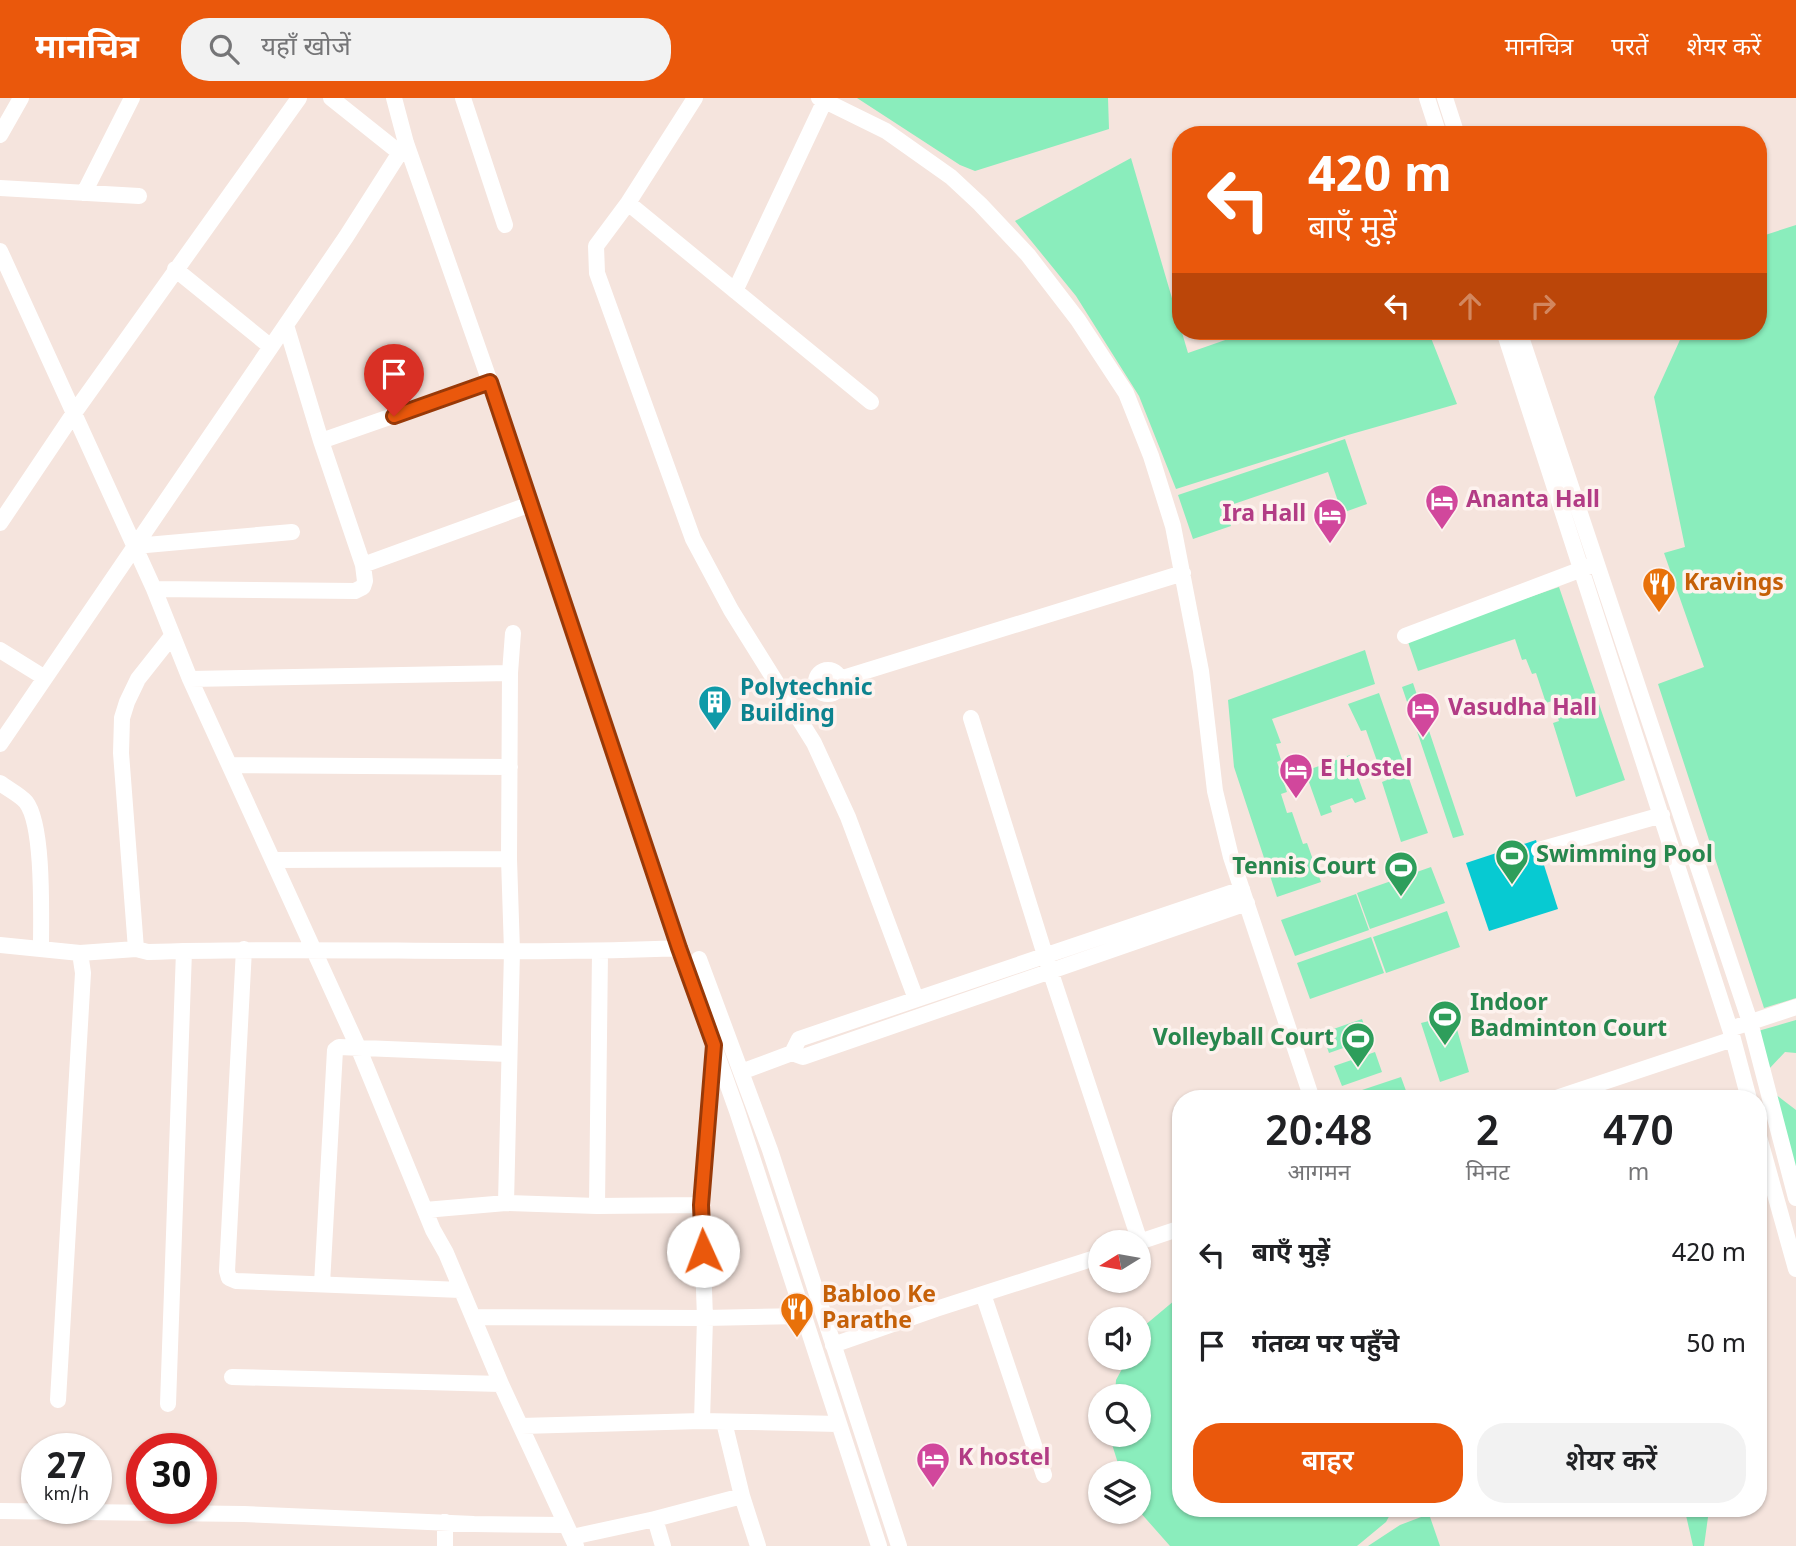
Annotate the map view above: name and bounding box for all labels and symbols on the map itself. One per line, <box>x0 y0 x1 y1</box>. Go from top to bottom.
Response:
pin <box>364 344 424 416</box>
hotel icon: Ananta Hall <box>1423 482 1461 531</box>
place label: Ananta Hall <box>1466 486 1600 516</box>
hotel icon: Ira Hall <box>1311 496 1349 545</box>
place label: Ira Hall <box>1222 500 1306 530</box>
restaurant icon: Kravings <box>1640 565 1678 614</box>
place label: Kravings <box>1684 569 1784 599</box>
place label: Polytechnic Building <box>740 674 873 730</box>
building icon: Polytechnic Building <box>696 683 734 732</box>
hotel icon: Vasudha Hall <box>1404 690 1442 739</box>
place label: Vasudha Hall <box>1448 694 1597 724</box>
hotel icon: E Hostel <box>1277 751 1315 800</box>
place label: E Hostel <box>1320 755 1412 785</box>
sports icon: Swimming Pool <box>1493 837 1531 886</box>
place label: Swimming Pool <box>1536 841 1713 871</box>
sports icon: Tennis Court <box>1382 849 1420 898</box>
place label: Tennis Court <box>1232 853 1376 883</box>
place label: Indoor Badminton Court <box>1470 989 1667 1045</box>
sports icon: Indoor Badminton Court <box>1426 998 1464 1047</box>
sports icon: Volleyball Court <box>1339 1020 1377 1069</box>
place label: Volleyball Court <box>1153 1024 1334 1054</box>
position arrow <box>666 1214 740 1288</box>
north arrow <box>1088 1230 1152 1293</box>
place label: Babloo Ke Parathe <box>822 1281 936 1337</box>
restaurant icon: Babloo Ke Parathe <box>778 1290 816 1339</box>
speed limit sign: 30 <box>126 1433 217 1524</box>
hotel icon: K hostel <box>914 1440 952 1489</box>
place label: K hostel <box>958 1444 1050 1474</box>

